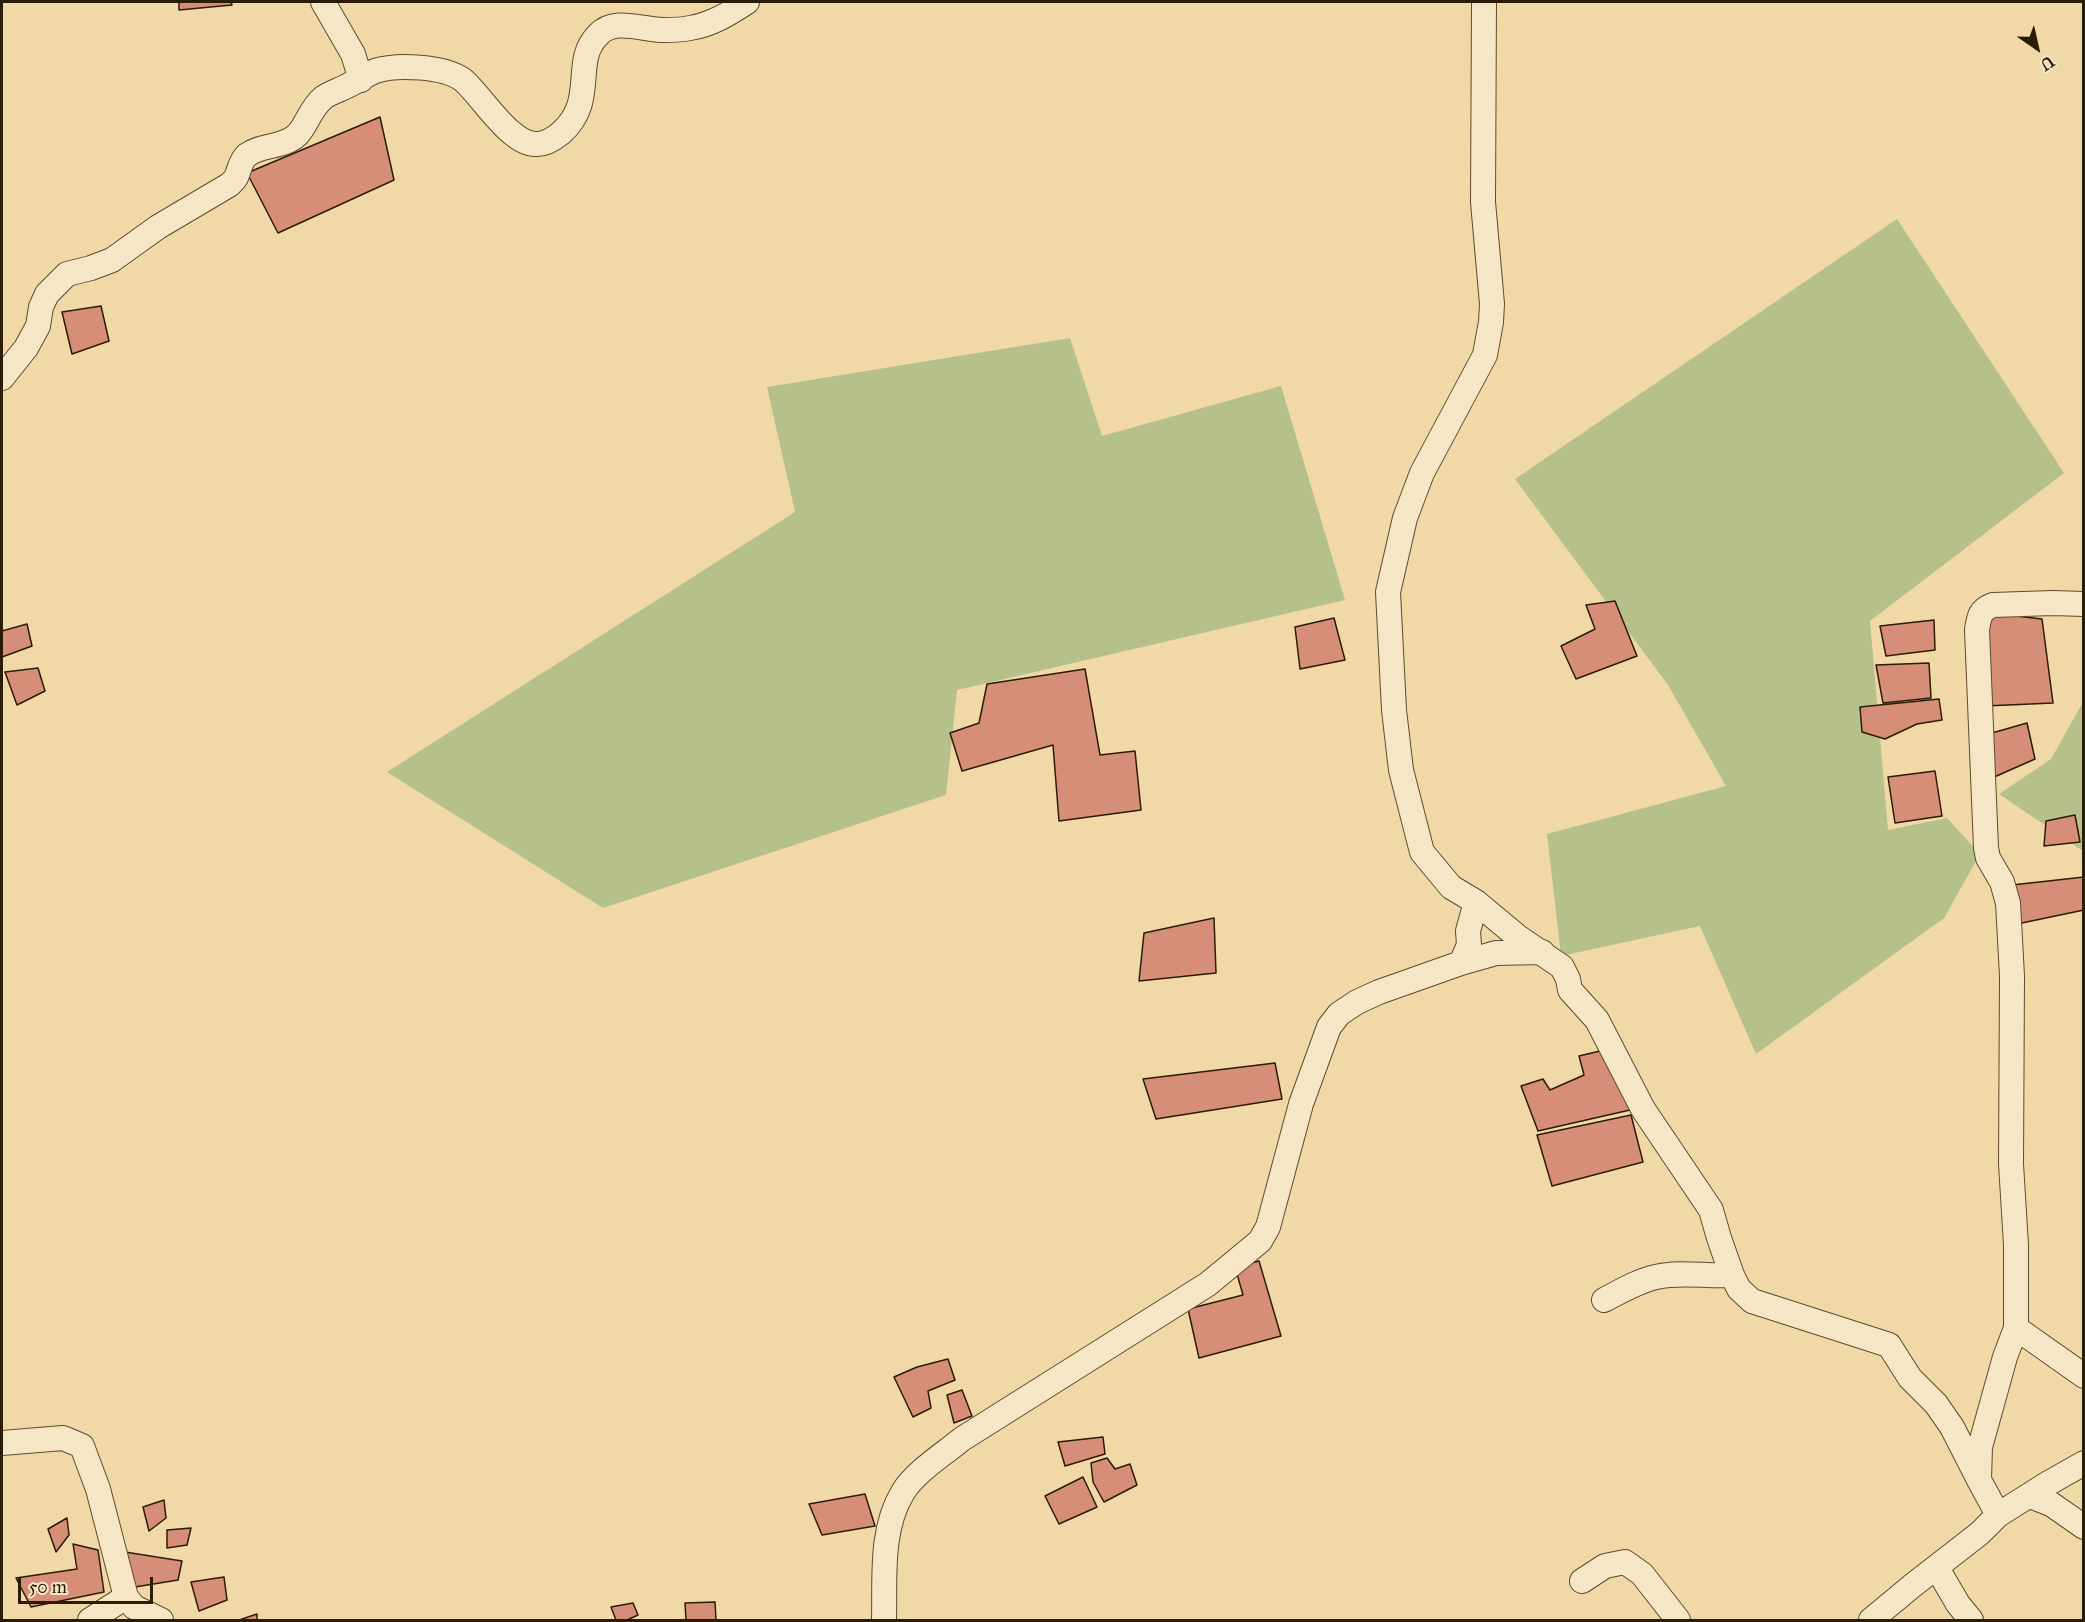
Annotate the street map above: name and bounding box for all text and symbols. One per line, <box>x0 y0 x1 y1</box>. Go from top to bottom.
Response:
north arrow <box>2007 18 2067 78</box>
text: U <box>2037 52 2058 75</box>
scale bar <box>21 1565 156 1603</box>
text: 50 m <box>29 1576 67 1598</box>

